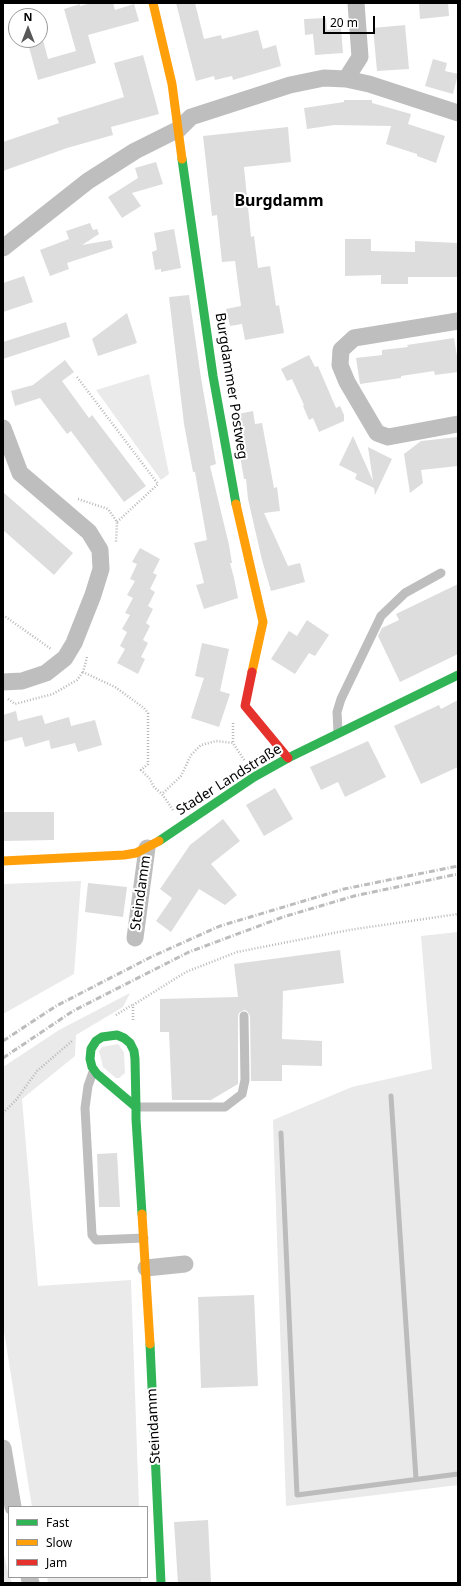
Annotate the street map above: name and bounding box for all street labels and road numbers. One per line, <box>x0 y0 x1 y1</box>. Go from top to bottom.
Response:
street label: Burgdammer Postweg <box>211 312 251 460</box>
street label: Stader Landstraße <box>173 741 285 819</box>
street label: Steindamm <box>127 854 155 932</box>
street label: Steindamm <box>144 1388 164 1464</box>

